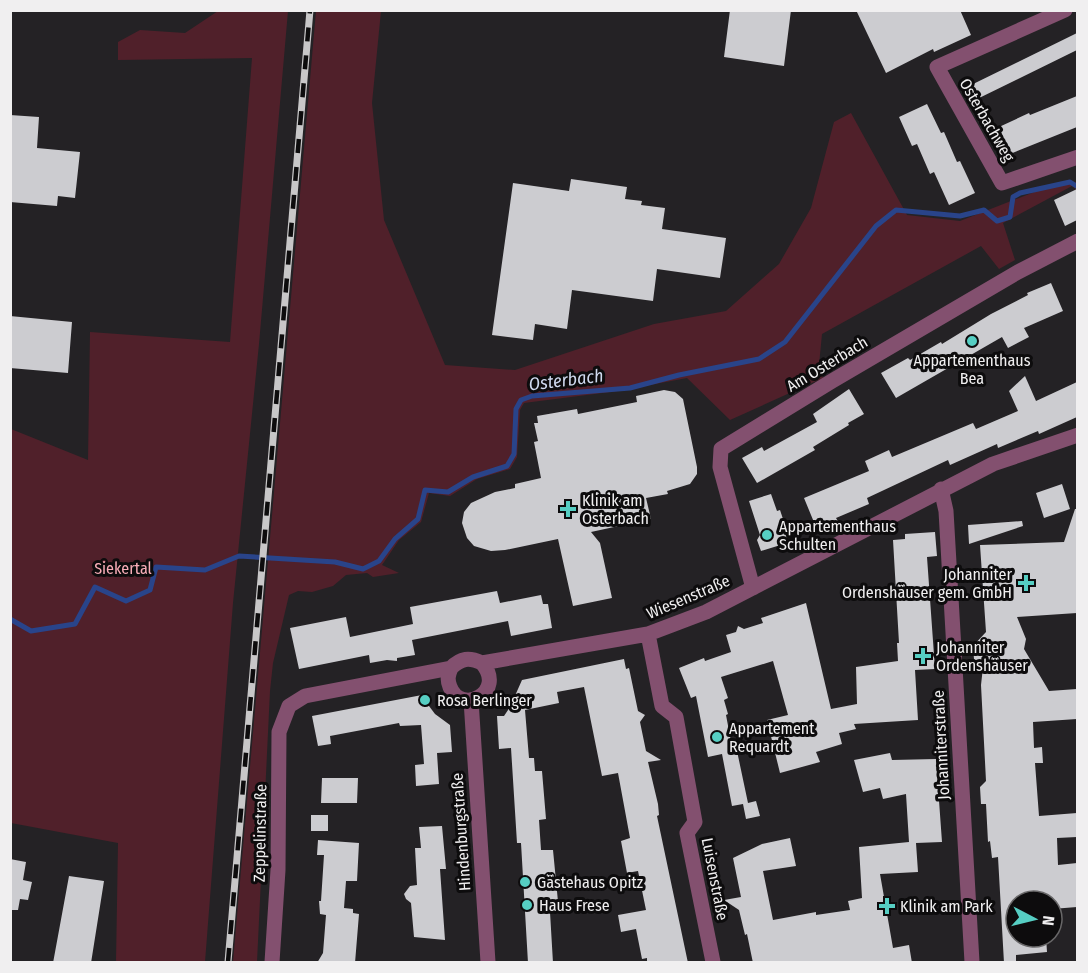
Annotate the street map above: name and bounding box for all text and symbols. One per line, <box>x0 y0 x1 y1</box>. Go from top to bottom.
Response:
street label: Osterbachweg <box>956 75 1019 165</box>
street label: Am Osterbach <box>783 332 871 396</box>
marker: Appartementhaus Bea <box>965 334 979 348</box>
place label: Appartementhaus Bea <box>914 351 1031 388</box>
water label: Osterbach <box>527 365 605 395</box>
place label: Klinik am Osterbach <box>582 491 649 528</box>
marker: Klinik am Osterbach <box>559 500 577 518</box>
place label: Appartementhaus Schulten <box>779 517 896 554</box>
marker: Appartementhaus Schulten <box>760 528 774 542</box>
park label: Siekertal <box>94 559 152 578</box>
place label: Johanniter Ordenshäuser gem. GmbH <box>842 565 1012 602</box>
street label: Wiesenstraße <box>644 571 733 623</box>
marker: Johanniter Ordenshäuser gem. GmbH <box>1017 574 1035 592</box>
place label: Johanniter Ordenshäuser <box>936 638 1028 675</box>
marker: Johanniter Ordenshäuser <box>914 647 932 665</box>
street label: Johanniterstraße <box>929 690 953 800</box>
place label: Rosa Berlinger <box>437 691 532 710</box>
marker: Rosa Berlinger <box>418 693 432 707</box>
place label: Appartement Requardt <box>729 719 815 756</box>
marker: Appartement Requardt <box>710 730 724 744</box>
street label: Hindenburgstraße <box>447 772 475 892</box>
street label: Zeppelinstraße <box>250 784 270 882</box>
street label: Luisenstraße <box>698 836 732 922</box>
place label: Gästehaus Opitz <box>537 873 643 892</box>
marker: Gästehaus Opitz <box>518 875 532 889</box>
north arrow <box>1004 889 1064 949</box>
place label: Haus Frese <box>539 896 610 915</box>
marker: Klinik am Park <box>878 897 896 915</box>
place label: Klinik am Park <box>900 897 993 916</box>
marker: Haus Frese <box>520 898 534 912</box>
text: N <box>1038 915 1058 927</box>

